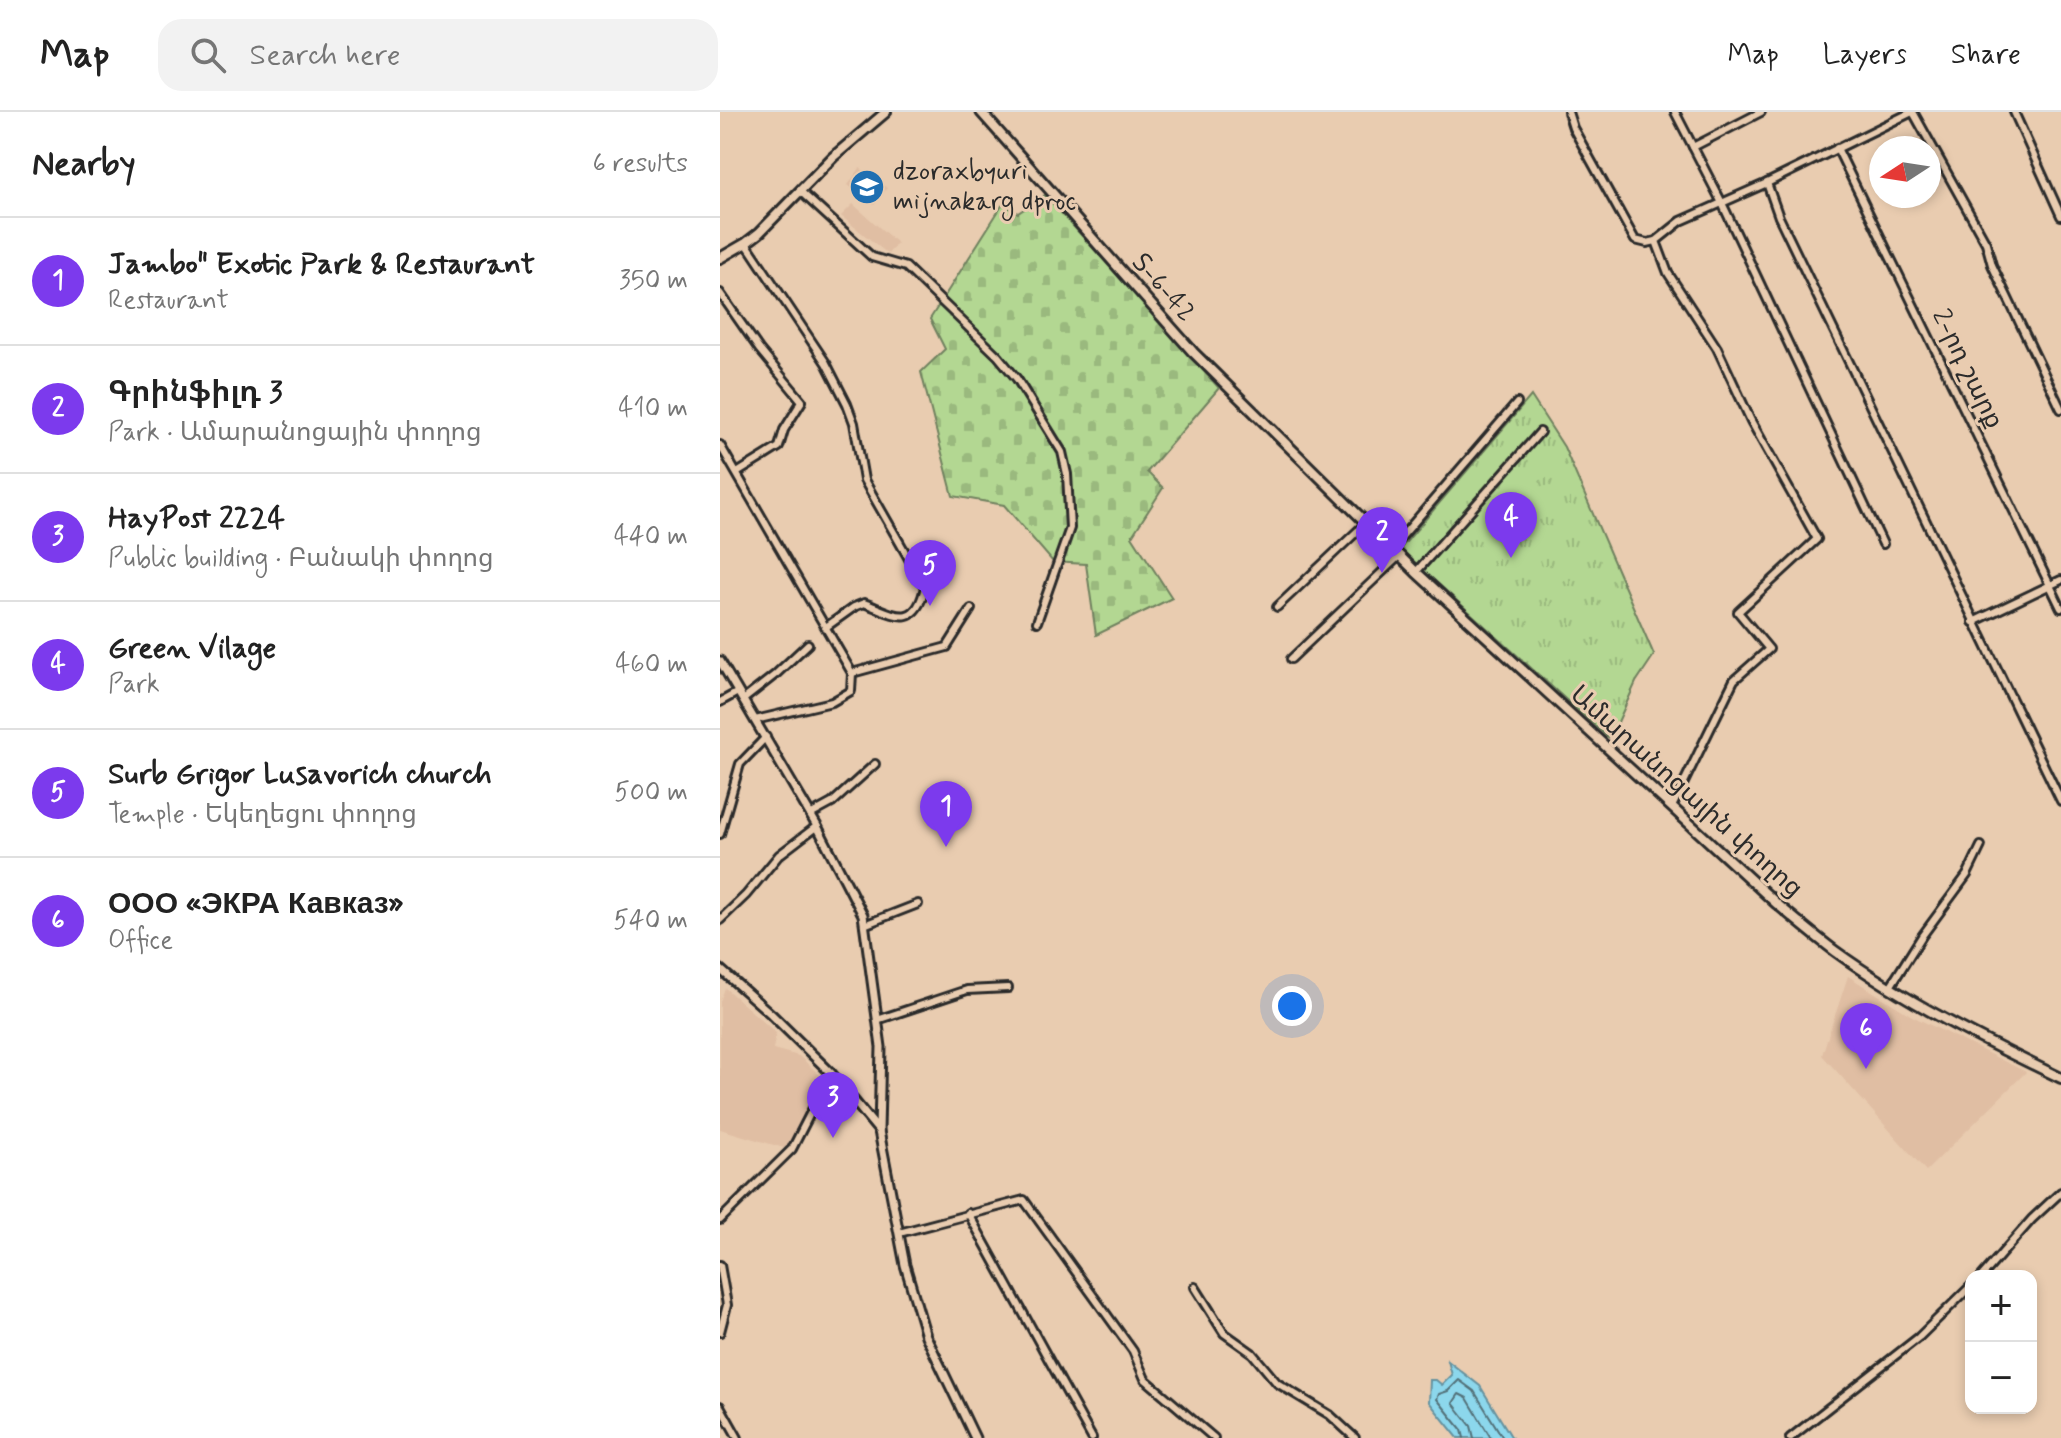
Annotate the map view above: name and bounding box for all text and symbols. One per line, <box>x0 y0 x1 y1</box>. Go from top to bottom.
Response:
search box <box>158 19 718 91</box>
text: Map <box>40 31 110 80</box>
icon: search <box>186 33 230 77</box>
text: Search here <box>250 36 401 75</box>
text: Map <box>1728 37 1779 74</box>
text: Layers <box>1823 37 1907 74</box>
text: Share <box>1951 37 2021 74</box>
north arrow <box>1869 136 1941 208</box>
text: Nearby <box>32 142 136 187</box>
text: 6 results <box>593 147 688 181</box>
place label: dzoraxbyuri mijnakarg dproc <box>893 155 1076 221</box>
school or university icon: dzoraxbyuri mijnakarg dproc <box>848 168 886 206</box>
text: Jambo" Exotic Park & Restaurant <box>108 245 535 284</box>
street label: Տ-6-42 <box>1123 247 1203 329</box>
text: 1 <box>52 264 64 298</box>
text: 350 m <box>619 264 688 298</box>
text: Restaurant <box>108 284 229 318</box>
street label: 2-րդ շարք <box>1923 303 2011 435</box>
text: Գրինֆիլդ 3 <box>108 373 283 412</box>
text: 2 <box>52 392 64 426</box>
text: 410 m <box>618 392 688 426</box>
text: Park · Ամարանոցային փողոց <box>108 416 482 450</box>
pin: 4 <box>1485 492 1537 558</box>
text: HayPost 2224 <box>108 499 285 538</box>
pin: 2 <box>1356 507 1408 573</box>
text: 3 <box>52 520 64 554</box>
text: 440 m <box>614 520 688 554</box>
pin: 5 <box>904 540 956 606</box>
text: Public building · Բանակի փողոց <box>108 542 494 576</box>
text: Green Vilage <box>108 629 276 668</box>
text: 4 <box>50 648 66 682</box>
text: 460 m <box>615 648 688 682</box>
text: Park <box>108 668 160 702</box>
street label: Ամարանոցային փողոց <box>1562 678 1810 906</box>
text: Surb Grigor Lusavorich church <box>108 755 492 794</box>
text: 5 <box>50 776 66 810</box>
text: 500 m <box>614 776 688 810</box>
pin: 1 <box>920 781 972 847</box>
text: Temple · Եկեղեցու փողոց <box>108 798 417 832</box>
text: ООО «ЭКРА Кавказ» <box>108 885 403 924</box>
text: 6 <box>51 904 65 938</box>
text: 540 m <box>613 904 688 938</box>
text: Office <box>108 924 173 958</box>
your location <box>1272 986 1312 1026</box>
pin: 6 <box>1840 1003 1892 1069</box>
pin: 3 <box>807 1072 859 1138</box>
map controls <box>1965 1270 2037 1414</box>
button: + <box>1965 1270 2037 1342</box>
button: − <box>1965 1342 2037 1414</box>

